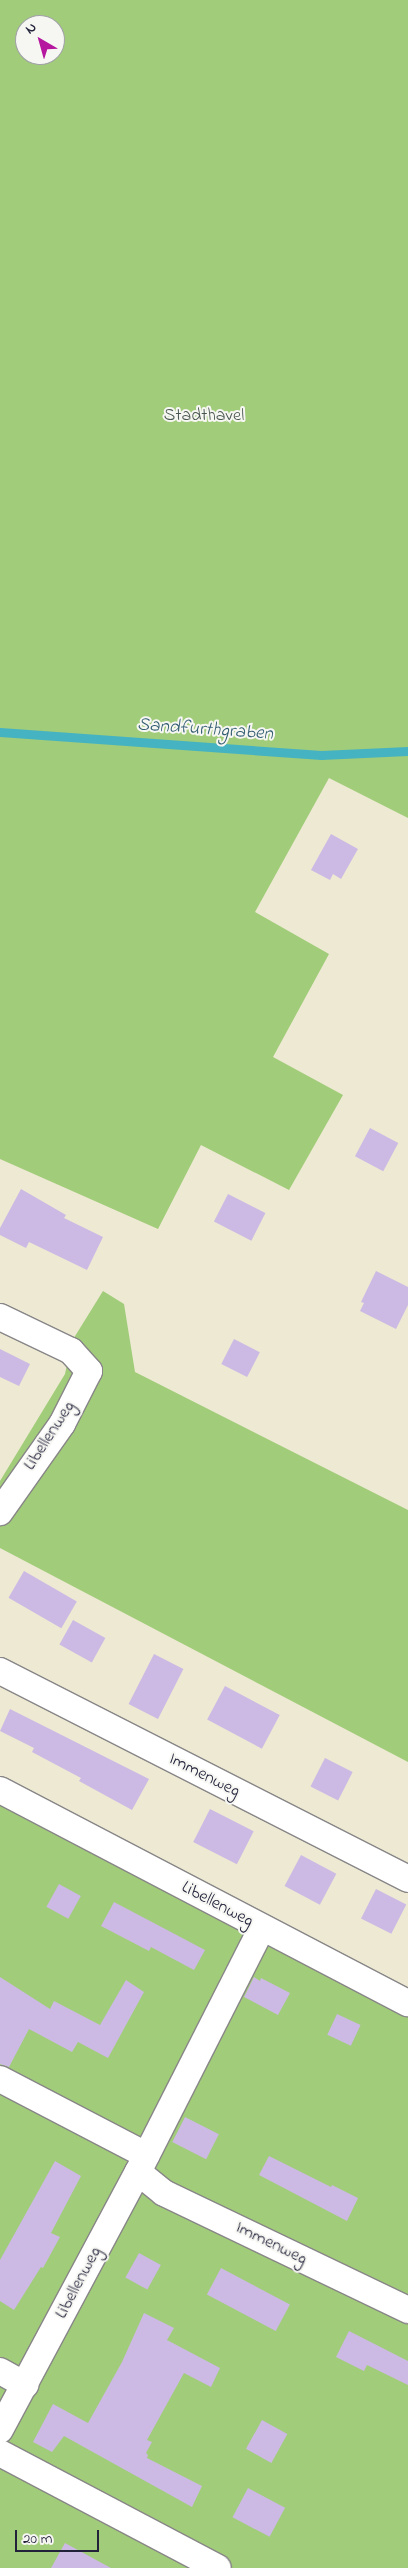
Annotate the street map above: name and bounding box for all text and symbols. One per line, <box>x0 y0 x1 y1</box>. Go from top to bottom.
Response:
north arrow <box>15 15 65 65</box>
text: N <box>21 17 41 40</box>
park label: Stadthavel <box>164 405 244 427</box>
water label: Sandfurthgraben <box>136 714 274 746</box>
street label: Libellenweg <box>20 1397 80 1475</box>
street label: Immenweg <box>165 1749 243 1803</box>
street label: Libellenweg <box>177 1877 257 1933</box>
street label: Immenweg <box>232 2217 310 2271</box>
street label: Libellenweg <box>51 2243 107 2323</box>
scale bar <box>18 2520 101 2552</box>
text: 20 m <box>23 2528 52 2550</box>

